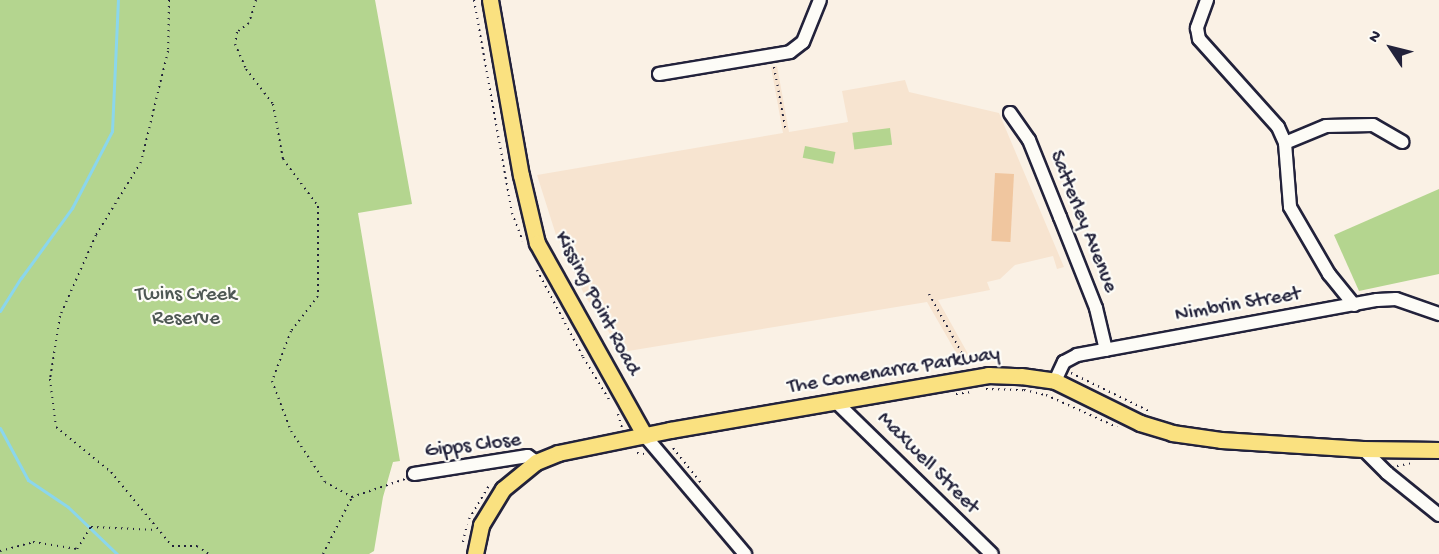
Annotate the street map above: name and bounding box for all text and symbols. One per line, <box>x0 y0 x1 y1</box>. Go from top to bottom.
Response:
north arrow <box>1361 18 1421 78</box>
text: N <box>1365 28 1387 47</box>
street label: Satterley Avenue <box>1042 147 1122 297</box>
street label: Kissing Point Road <box>547 228 645 380</box>
park label: Twins Creek Reserve <box>135 283 237 333</box>
street label: Nimbrin Street <box>1173 283 1303 329</box>
street label: The Comenarra Parkway <box>786 343 1002 401</box>
street label: Maxwell Street <box>871 408 983 520</box>
street label: Gipps Close <box>423 429 523 465</box>

